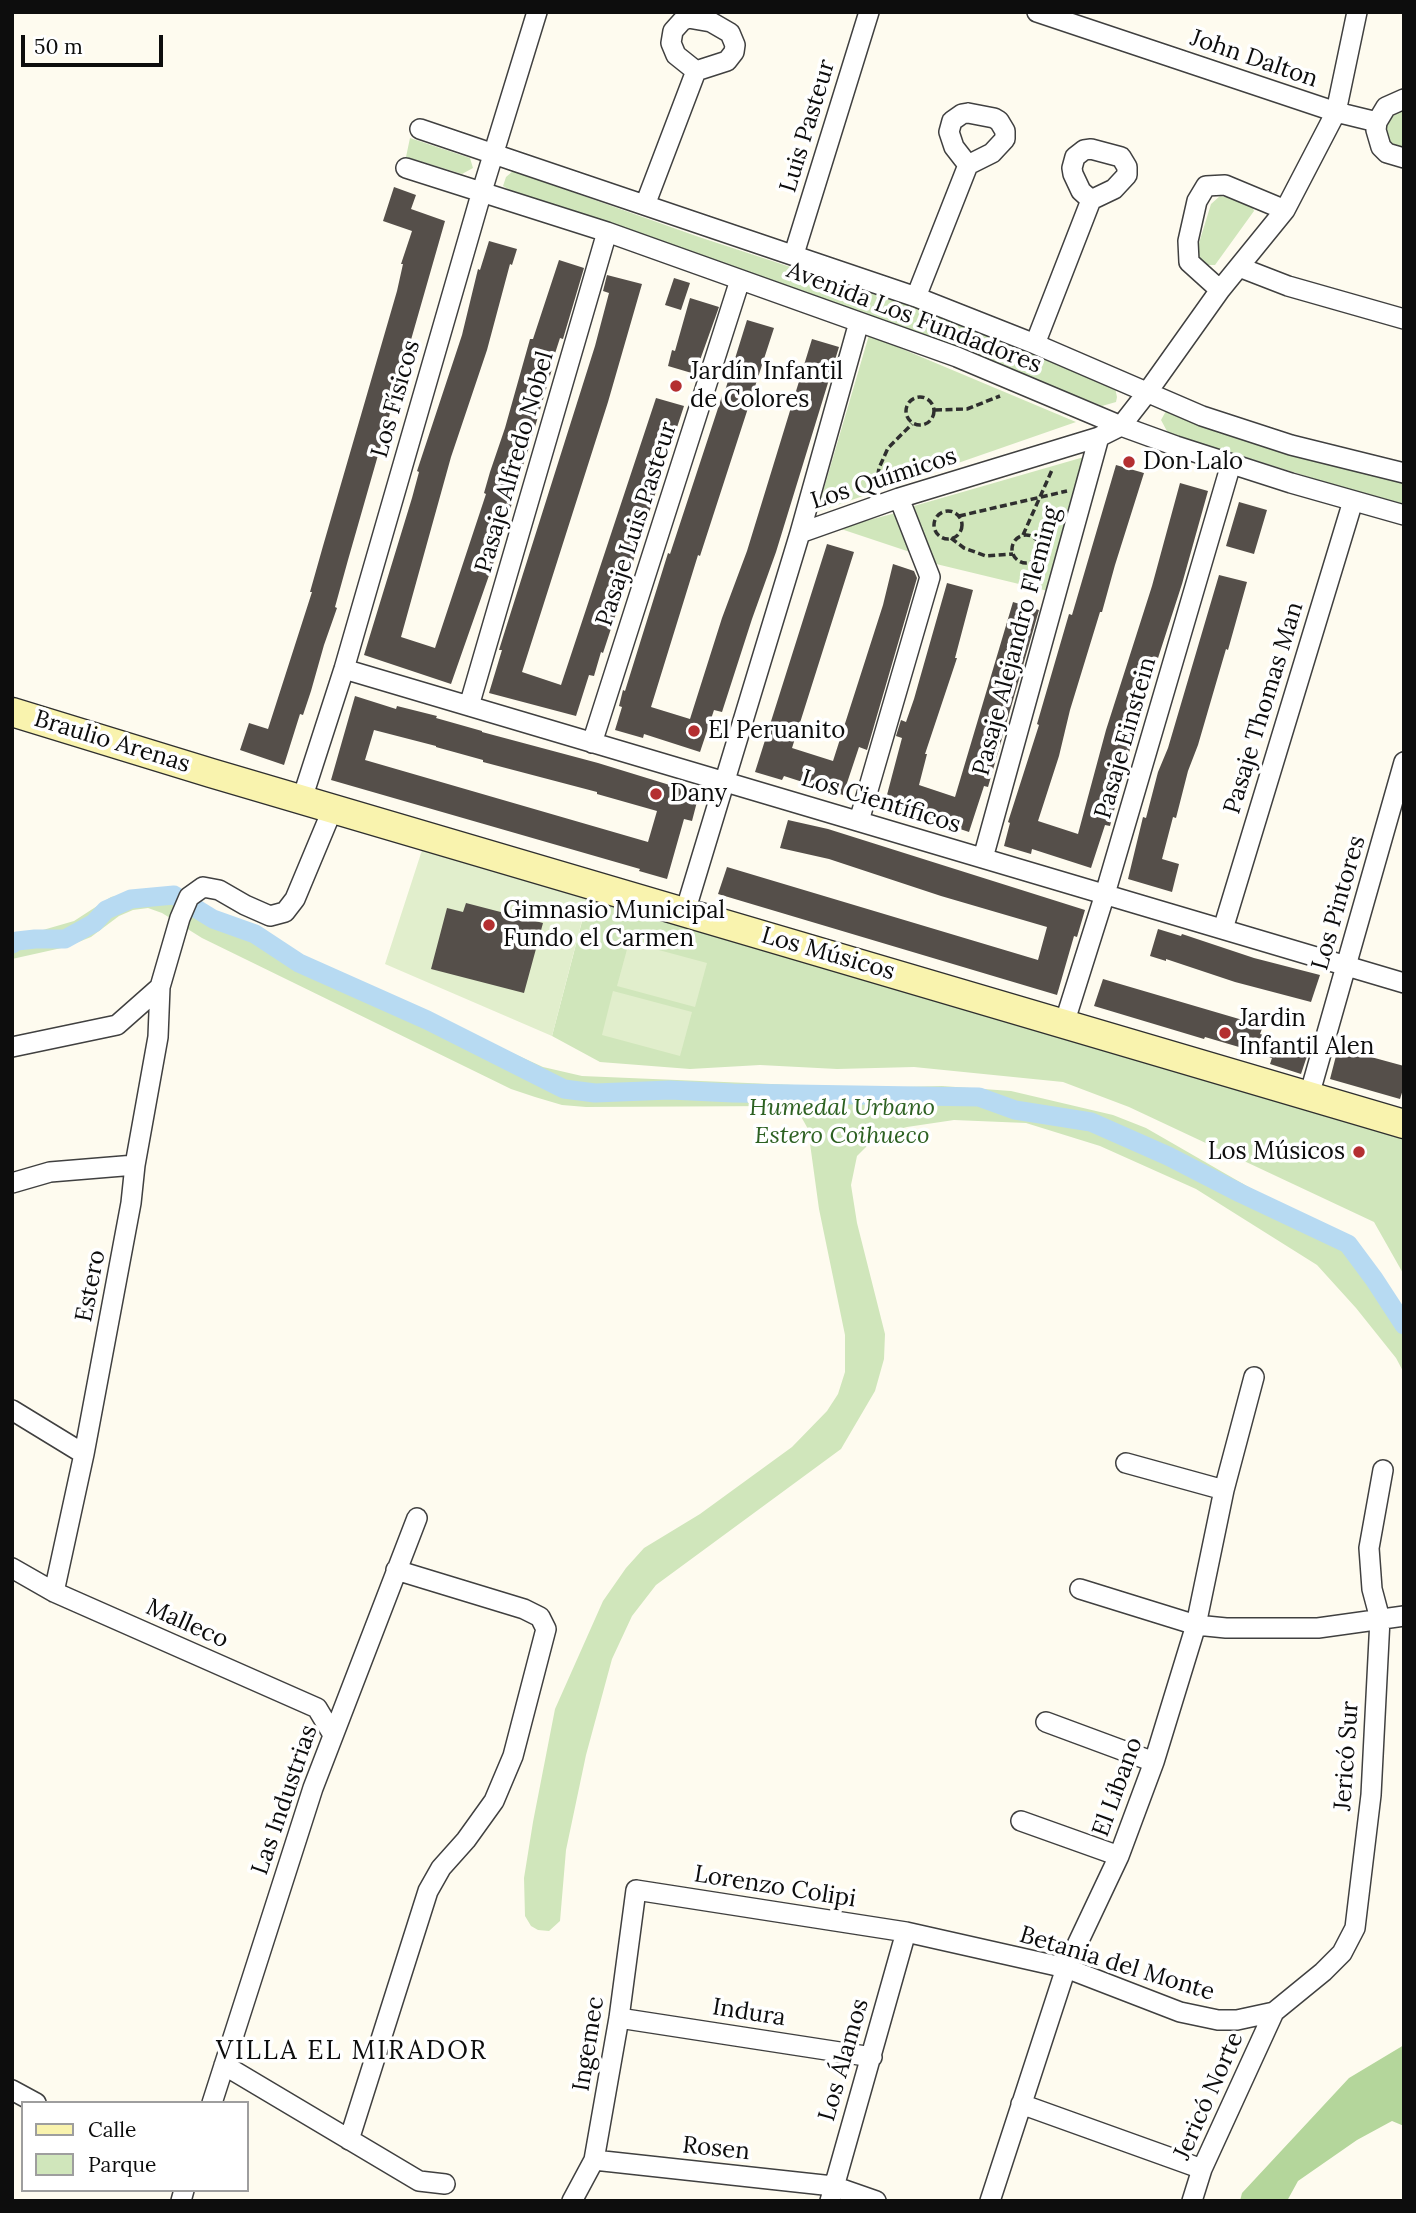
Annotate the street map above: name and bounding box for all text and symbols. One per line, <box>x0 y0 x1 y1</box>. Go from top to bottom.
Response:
scale bar <box>24 21 166 65</box>
street label: John Dalton <box>1187 24 1321 94</box>
text: 50 m <box>34 33 83 60</box>
street label: Luis Pasteur <box>774 56 842 196</box>
street label: Avenida Los Fundadores <box>783 256 1045 380</box>
street label: Los Físicos <box>366 337 426 461</box>
street label: Pasaje Alfredo Nobel <box>470 348 560 576</box>
place label: Jardín Infantil de Colores <box>690 358 843 414</box>
marker: Jardín Infantil de Colores <box>668 378 684 394</box>
street label: Pasaje Luis Pasteur <box>590 418 684 630</box>
street label: Los Químicos <box>808 442 960 516</box>
place label: Don Lalo <box>1143 448 1243 476</box>
marker: Don Lalo <box>1121 454 1137 470</box>
street label: Pasaje Alejandro Fleming <box>967 503 1067 779</box>
street label: Pasaje Thomas Man <box>1218 599 1310 817</box>
street label: Pasaje Einstein <box>1089 654 1163 822</box>
street label: Braulio Arenas <box>31 705 193 779</box>
place label: El Peruanito <box>708 717 845 745</box>
marker: El Peruanito <box>686 723 702 739</box>
street label: Los Científicos <box>798 764 964 840</box>
place label: Dany <box>670 780 727 808</box>
marker: Dany <box>648 786 664 802</box>
street label: Los Pintores <box>1306 832 1372 974</box>
place label: Gimnasio Municipal Fundo el Carmen <box>503 897 725 953</box>
marker: Gimnasio Municipal Fundo el Carmen <box>481 917 497 933</box>
street label: Los Músicos <box>758 921 898 987</box>
place label: Jardin Infantil Alen <box>1239 1005 1374 1061</box>
marker: Jardin Infantil Alen <box>1217 1025 1233 1041</box>
park label: Humedal Urbano Estero Coihueco <box>749 1094 935 1150</box>
place label: Los Músicos <box>1208 1138 1345 1166</box>
marker: Los Músicos <box>1351 1144 1367 1160</box>
street label: Estero <box>70 1248 112 1324</box>
street label: Malleco <box>141 1593 233 1655</box>
street label: Jericó Sur <box>1329 1700 1365 1812</box>
street label: Las Industrias <box>246 1721 324 1879</box>
street label: El Líbano <box>1087 1734 1149 1840</box>
street label: Lorenzo Colipi <box>692 1860 858 1914</box>
street label: Betania del Monte <box>1016 1921 1218 2007</box>
street label: Indura <box>710 1993 788 2033</box>
street label: Ingemec <box>567 1994 611 2094</box>
street label: Los Álamos <box>813 1996 875 2124</box>
street label: Jericó Norte <box>1168 2028 1250 2164</box>
district label: VILLA EL MIRADOR <box>218 2036 486 2068</box>
legend <box>21 2101 248 2192</box>
text: Calle <box>88 2116 136 2143</box>
street label: Rosen <box>681 2131 751 2167</box>
text: Parque <box>88 2151 156 2178</box>

